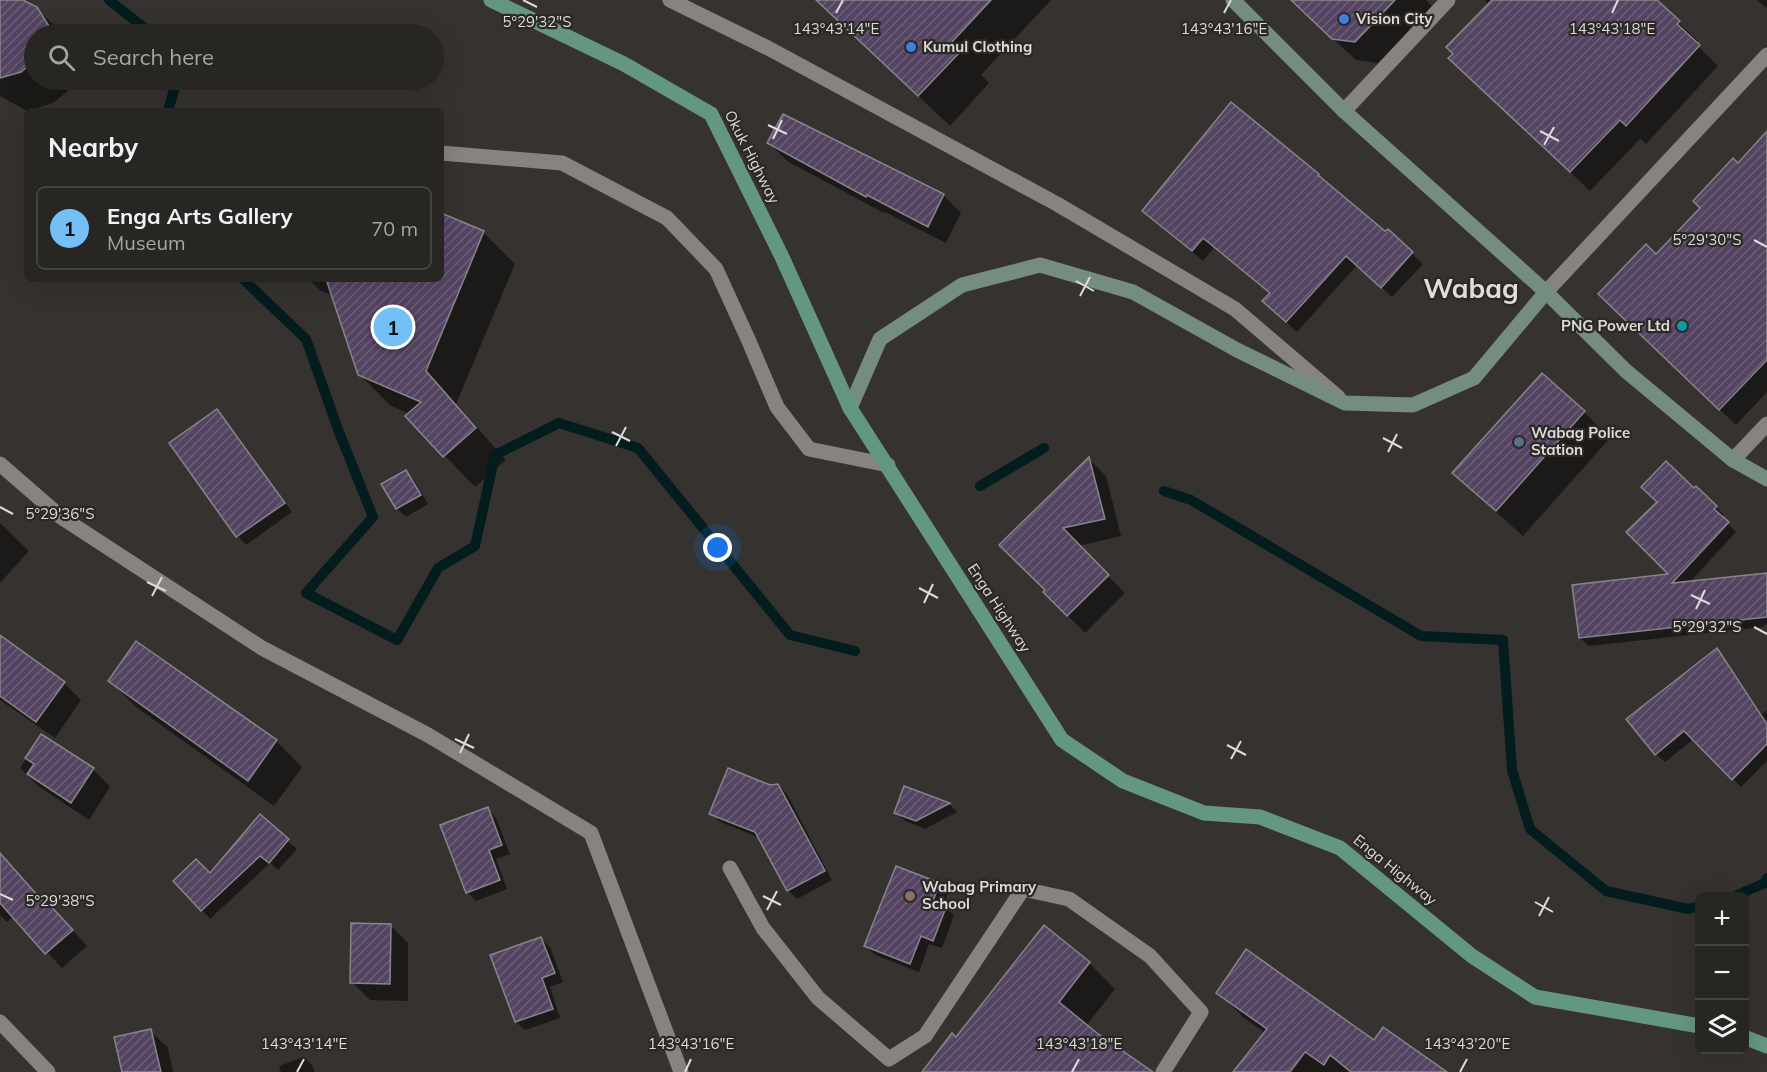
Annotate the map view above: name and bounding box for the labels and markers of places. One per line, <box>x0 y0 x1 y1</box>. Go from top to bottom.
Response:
place label: Vision City <box>1355 9 1433 28</box>
marker: Vision City <box>1337 12 1351 26</box>
place label: Kumul Clothing <box>923 37 1032 56</box>
marker: Kumul Clothing <box>904 40 918 54</box>
pin: 1 <box>374 304 412 350</box>
place label: PNG Power Ltd <box>1561 316 1670 335</box>
marker: PNG Power Ltd <box>1675 319 1689 333</box>
place label: Wabag Police Station <box>1531 423 1630 459</box>
marker: Wabag Police Station <box>1512 435 1526 449</box>
place label: Wabag Primary School <box>922 877 1037 913</box>
marker: Wabag Primary School <box>903 889 917 903</box>

